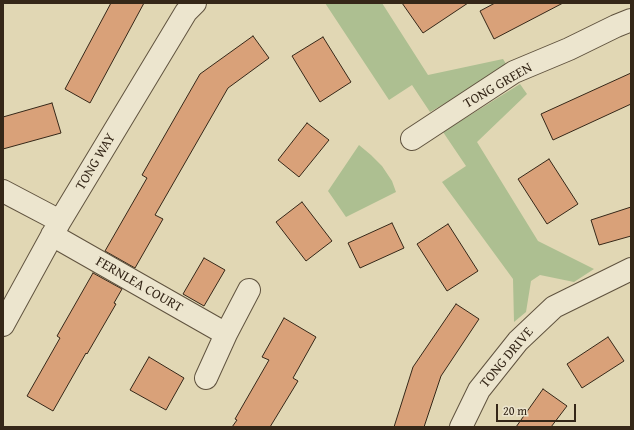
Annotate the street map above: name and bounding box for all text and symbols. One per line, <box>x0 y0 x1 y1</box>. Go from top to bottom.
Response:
street label: TONG GREEN <box>461 60 535 112</box>
street label: TONG WAY <box>72 131 120 193</box>
street label: FERNLEA COURT <box>93 253 185 317</box>
street label: TONG DRIVE <box>477 324 537 392</box>
scale bar <box>498 396 578 422</box>
text: 20 m <box>503 402 527 419</box>

